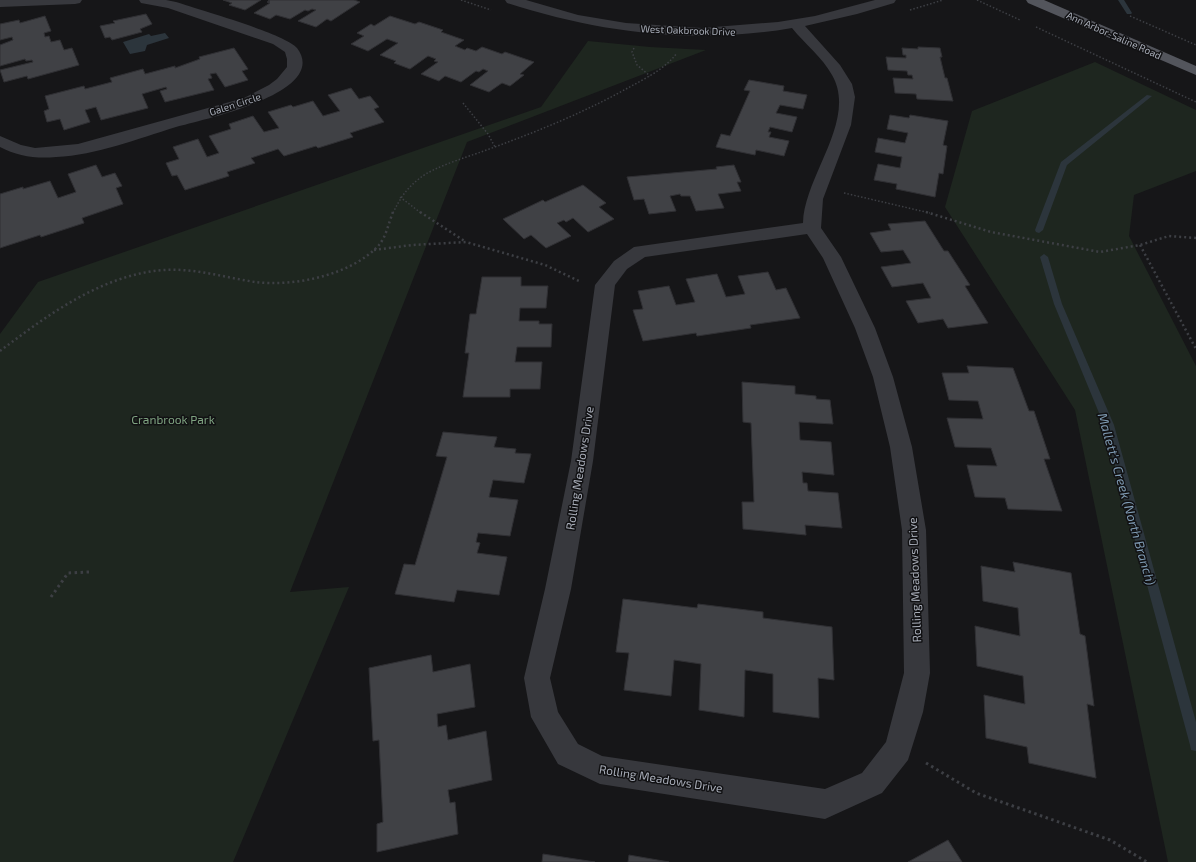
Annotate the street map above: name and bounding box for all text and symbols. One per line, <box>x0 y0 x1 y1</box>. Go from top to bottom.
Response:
street label: Ann Arbor-Saline Road <box>1065 9 1163 61</box>
street label: West Oakbrook Drive <box>640 22 736 38</box>
street label: Galen Circle <box>208 90 262 118</box>
street label: Rolling Meadows Drive <box>562 405 596 531</box>
water label: Mallett's Creek (North Branch) <box>1095 411 1159 587</box>
park label: Cranbrook Park <box>131 412 215 426</box>
street label: Rolling Meadows Drive <box>905 517 923 643</box>
street label: Rolling Meadows Drive <box>598 761 724 795</box>

